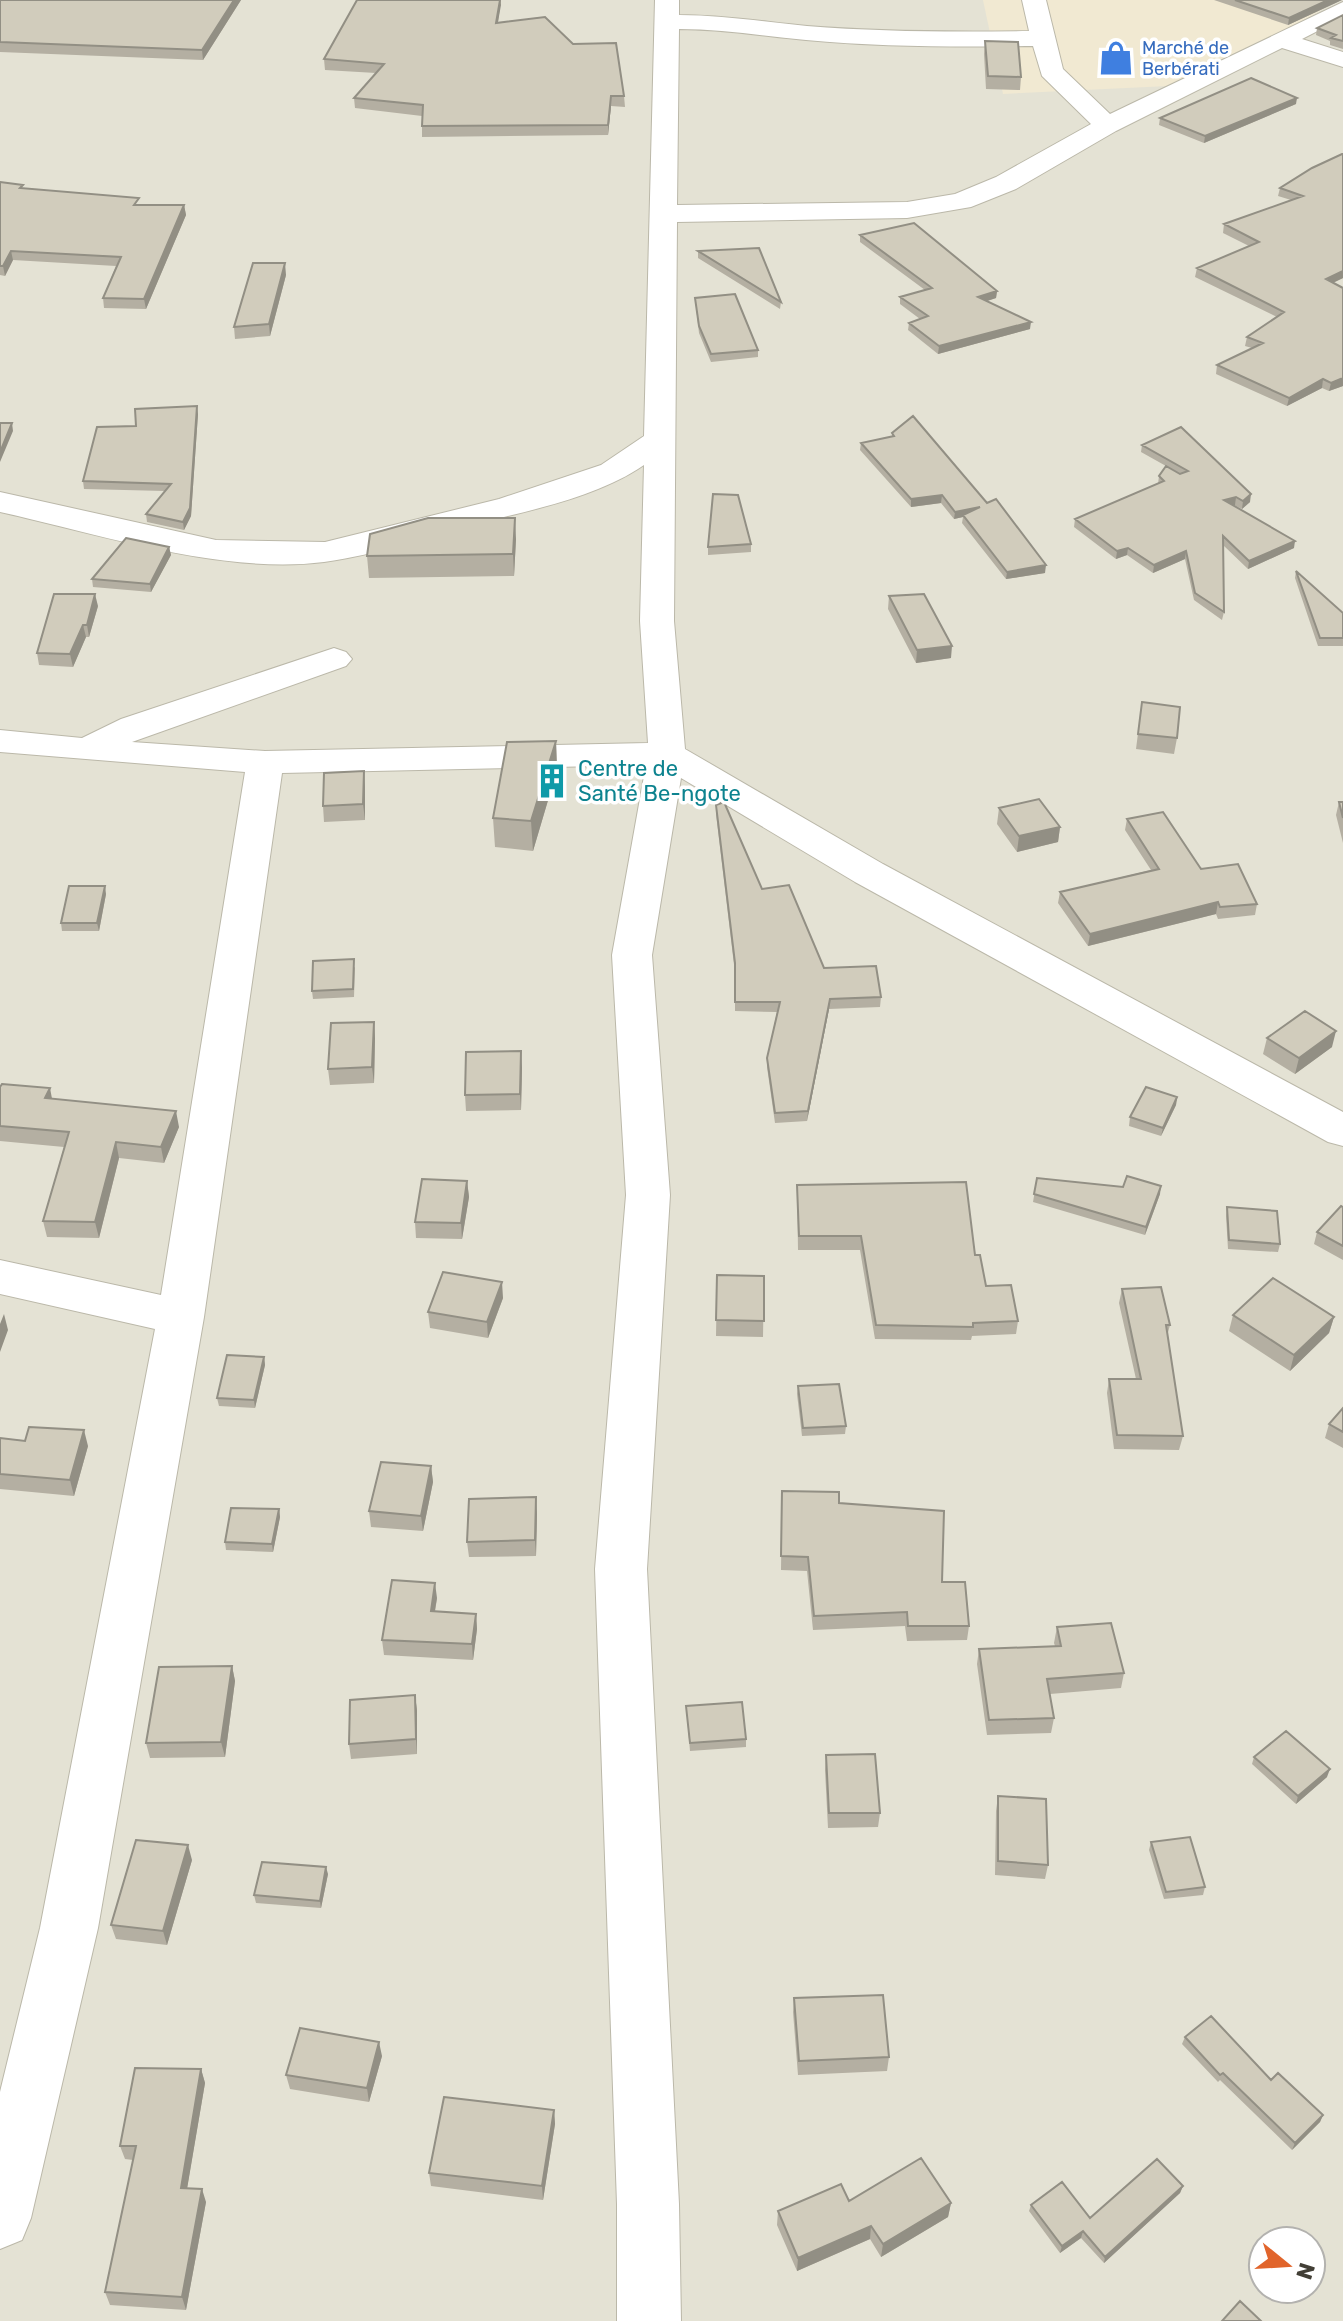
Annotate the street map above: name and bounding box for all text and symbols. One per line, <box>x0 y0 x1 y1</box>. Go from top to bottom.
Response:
place label: Marché de Berbérati <box>1142 37 1229 80</box>
shop icon: Marché de Berbérati <box>1097 39 1135 77</box>
place label: Centre de Santé Be-ngote <box>578 755 741 807</box>
building icon: Centre de Santé Be-ngote <box>533 762 571 800</box>
north arrow <box>1247 2225 1327 2305</box>
text: N <box>1290 2259 1321 2283</box>

